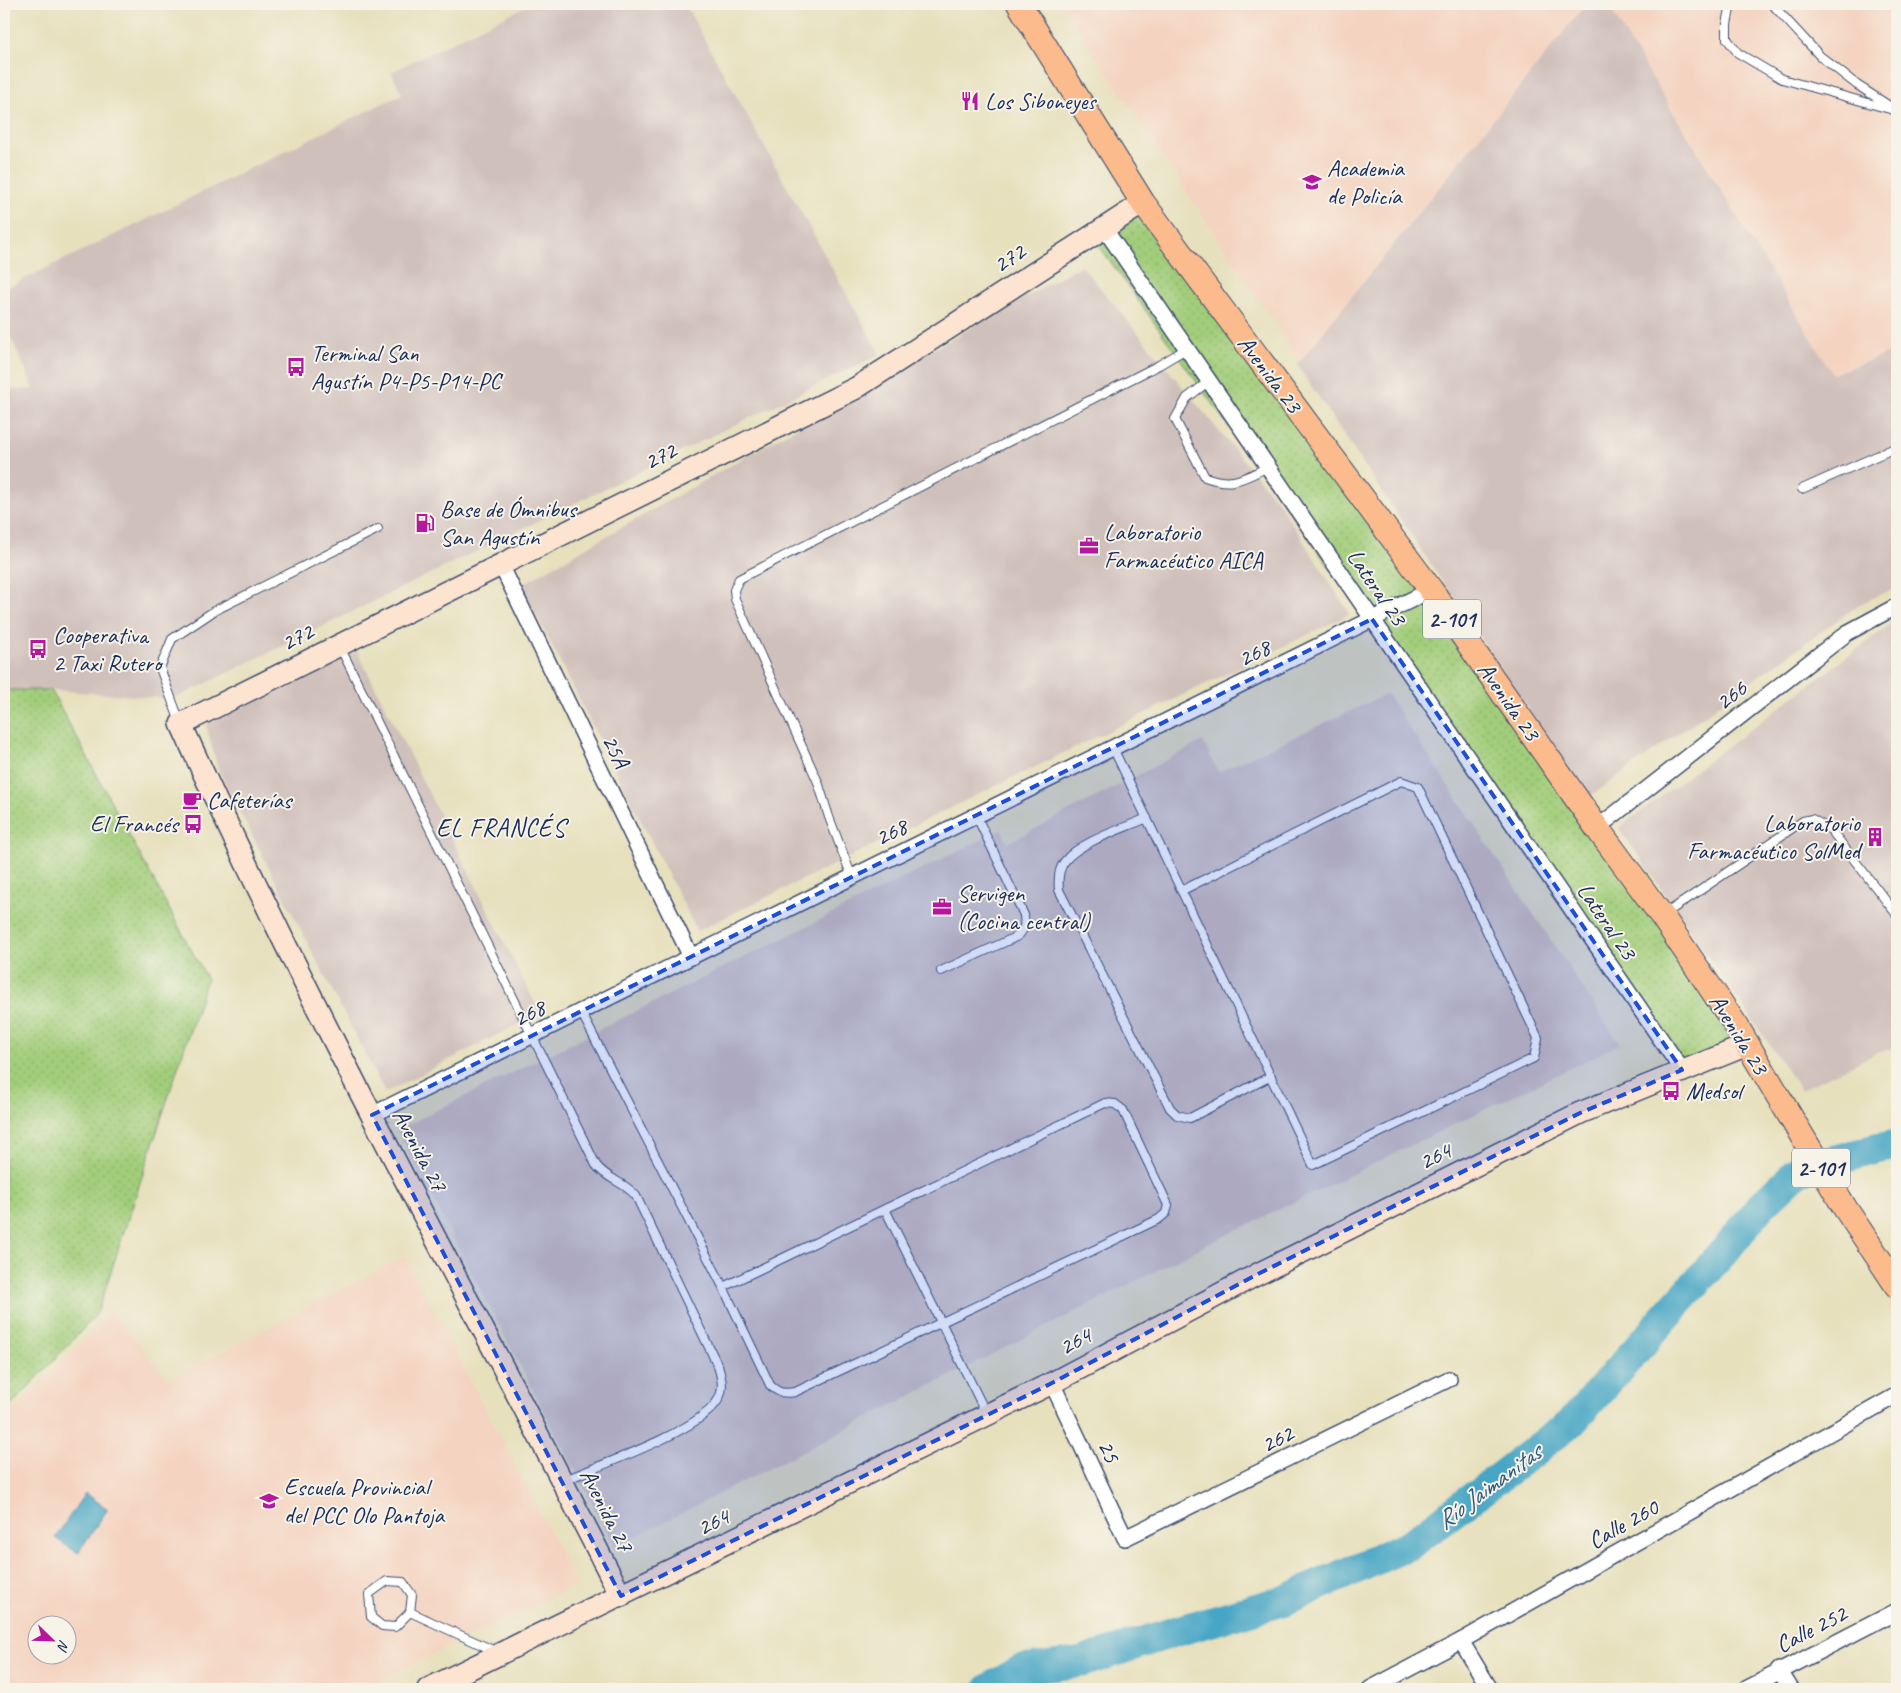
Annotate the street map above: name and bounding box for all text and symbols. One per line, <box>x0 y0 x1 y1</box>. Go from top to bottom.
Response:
place label: Los Siboneyes <box>985 86 1097 116</box>
restaurant icon: Los Siboneyes <box>959 90 981 112</box>
place label: Academia de Policía <box>1327 153 1405 211</box>
school or university icon: Academia de Policía <box>1301 171 1323 193</box>
street label: 272 <box>987 235 1033 279</box>
street label: Avenida 23 <box>1231 329 1310 421</box>
place label: Terminal San Agustín P4-P5-P14-PC <box>311 338 504 396</box>
bus stop icon: Terminal San Agustín P4-P5-P14-PC <box>285 356 307 378</box>
street label: 272 <box>639 434 683 477</box>
place label: Base de Ómnibus San Agustín <box>440 494 579 552</box>
fuel station icon: Base de Ómnibus San Agustín <box>414 512 436 534</box>
place label: Laboratorio Farmacéutico AICA <box>1104 517 1264 575</box>
office icon: Laboratorio Farmacéutico AICA <box>1078 535 1100 557</box>
street label: Lateral 23 <box>1340 543 1415 633</box>
road number: 2-101 <box>1423 600 1481 638</box>
street label: 272 <box>276 615 320 658</box>
place label: Cooperativa 2 Taxi Rutero <box>53 620 164 678</box>
street label: 268 <box>1233 631 1277 674</box>
bus stop icon: Cooperativa 2 Taxi Rutero <box>27 638 49 660</box>
street label: Avenida 23 <box>1471 656 1548 748</box>
street label: 266 <box>1709 672 1754 717</box>
street label: 25A <box>595 729 637 774</box>
place label: Cafeterías <box>207 785 294 815</box>
cafe icon: Cafeterías <box>181 789 203 811</box>
place label: Laboratorio Farmacéutico SolMed <box>1687 808 1864 866</box>
place label: El Francés <box>90 809 181 839</box>
street label: 268 <box>870 810 914 853</box>
district label: EL FRANCÉS <box>436 812 569 844</box>
bus stop icon: El Francés <box>182 813 204 835</box>
building icon: Laboratorio Farmacéutico SolMed <box>1864 826 1886 848</box>
street label: Lateral 23 <box>1570 877 1645 967</box>
place label: Servigen (Cocina central) <box>957 878 1091 936</box>
office icon: Servigen (Cocina central) <box>931 896 953 918</box>
street label: Avenida 23 <box>1703 988 1777 1082</box>
street label: 268 <box>508 991 552 1034</box>
place label: Medsol <box>1686 1076 1745 1106</box>
bus stop icon: Medsol <box>1660 1080 1682 1102</box>
street label: Avenida 27 <box>386 1103 455 1198</box>
street label: 264 <box>1414 1134 1458 1177</box>
road number: 2-101 <box>1792 1148 1850 1188</box>
street label: 264 <box>1054 1319 1098 1362</box>
street label: 262 <box>1256 1417 1300 1460</box>
water label: Río Jaimanitas <box>1430 1434 1551 1537</box>
street label: 25 <box>1091 1435 1128 1468</box>
street label: Avenida 27 <box>573 1463 641 1558</box>
place label: Escuela Provincial del PCC Olo Pantoja <box>284 1472 446 1530</box>
school or university icon: Escuela Provincial del PCC Olo Pantoja <box>258 1490 280 1512</box>
street label: Calle 260 <box>1583 1491 1665 1556</box>
street label: 264 <box>692 1500 736 1543</box>
street label: Calle 252 <box>1770 1597 1854 1660</box>
north arrow <box>28 1616 78 1666</box>
text: N <box>53 1638 73 1654</box>

